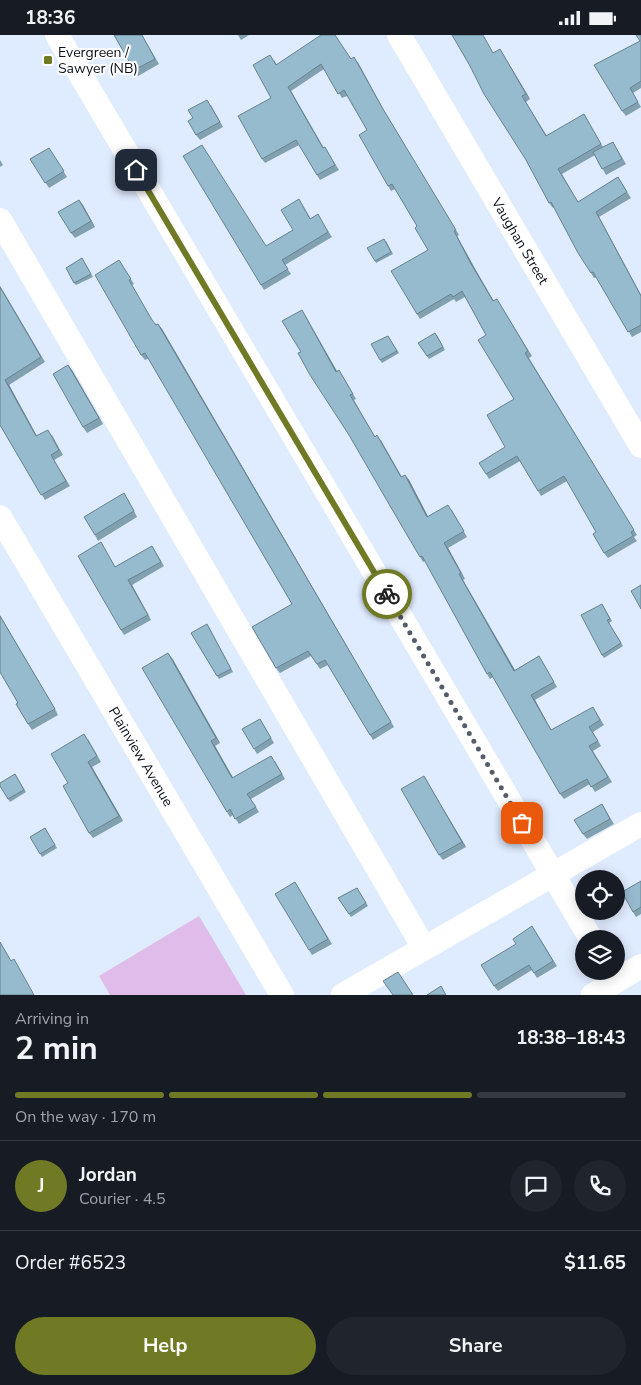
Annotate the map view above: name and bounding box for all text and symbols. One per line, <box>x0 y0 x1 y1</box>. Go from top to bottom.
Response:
text: 18:36 <box>25 5 75 31</box>
place label: Evergreen / Sawyer (NB) <box>58 43 138 78</box>
marker: Evergreen / Sawyer (NB) <box>42 54 54 66</box>
pin <box>115 149 157 191</box>
icon: home <box>122 156 150 184</box>
street label: Vaughan Street <box>486 194 553 288</box>
courier <box>362 569 412 619</box>
icon: bike <box>373 580 401 608</box>
street label: Plainview Avenue <box>104 703 178 810</box>
pin <box>501 802 543 844</box>
icon: bag <box>508 809 536 837</box>
map controls <box>575 870 625 980</box>
button: locate <box>575 870 625 920</box>
button: layers <box>575 930 625 980</box>
text: Arriving in <box>15 1008 89 1030</box>
text: 18:38–18:43 <box>516 1025 626 1051</box>
text: 2 min <box>15 1027 98 1070</box>
text: On the way · 170 m <box>15 1106 156 1128</box>
button: chat <box>510 1160 562 1212</box>
button: phone <box>574 1160 626 1212</box>
text: Jordan <box>79 1162 137 1188</box>
text: J <box>38 1173 44 1199</box>
text: Courier · 4.5 <box>79 1188 165 1210</box>
text: Order #6523 <box>15 1250 126 1276</box>
text: $11.65 <box>564 1250 626 1276</box>
button: Help <box>15 1317 316 1375</box>
button: Share <box>326 1317 626 1375</box>

